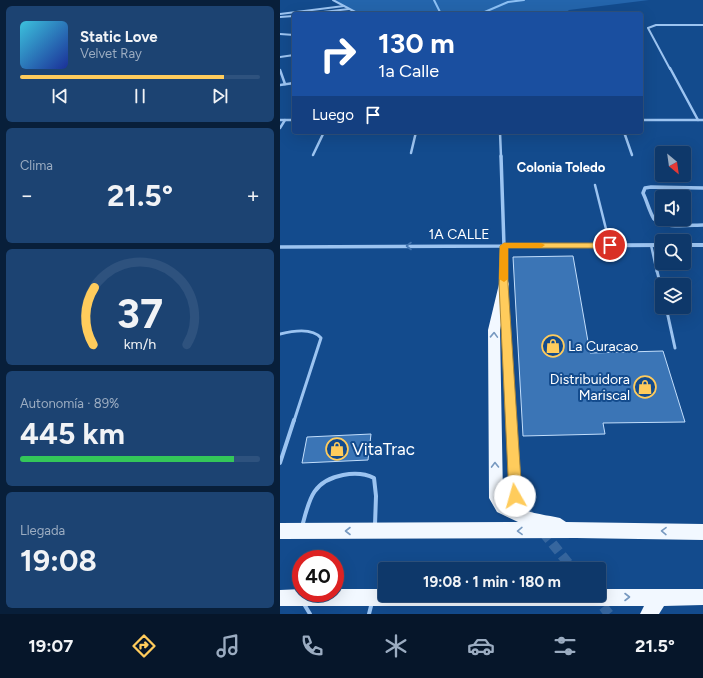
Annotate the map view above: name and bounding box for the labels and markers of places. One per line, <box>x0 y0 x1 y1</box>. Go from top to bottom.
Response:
pin <box>593 228 627 262</box>
shop icon: La Curacao <box>540 333 566 359</box>
place label: La Curacao <box>568 338 639 355</box>
place label: Distribuidora Mariscal <box>550 371 630 404</box>
shop icon: Distribuidora Mariscal <box>632 374 658 400</box>
shop icon: VitaTrac <box>324 436 350 462</box>
place label: VitaTrac <box>352 439 415 459</box>

